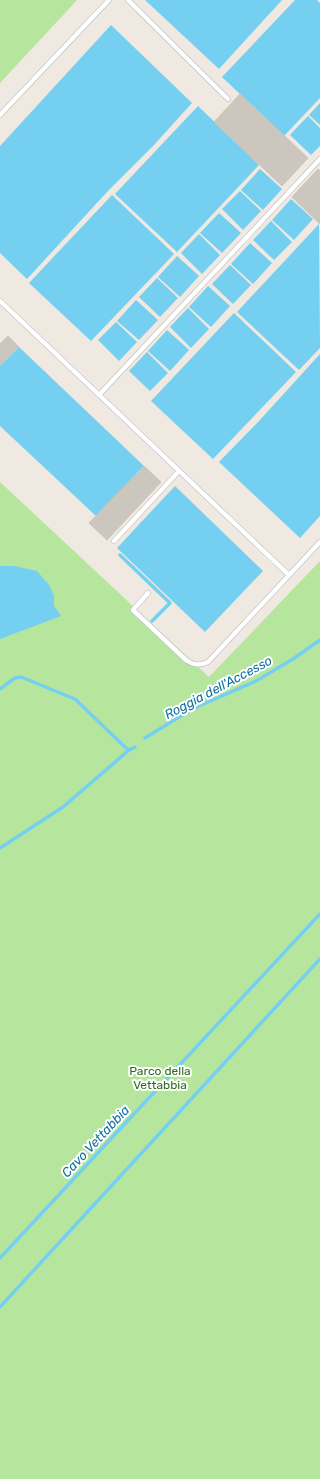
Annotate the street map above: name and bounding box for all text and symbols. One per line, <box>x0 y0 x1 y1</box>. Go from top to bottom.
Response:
water label: Roggia dell'Accesso <box>162 653 275 723</box>
park label: Parco della Vettabbia <box>129 1064 191 1092</box>
water label: Cavo Vettabbia <box>58 1102 133 1180</box>

